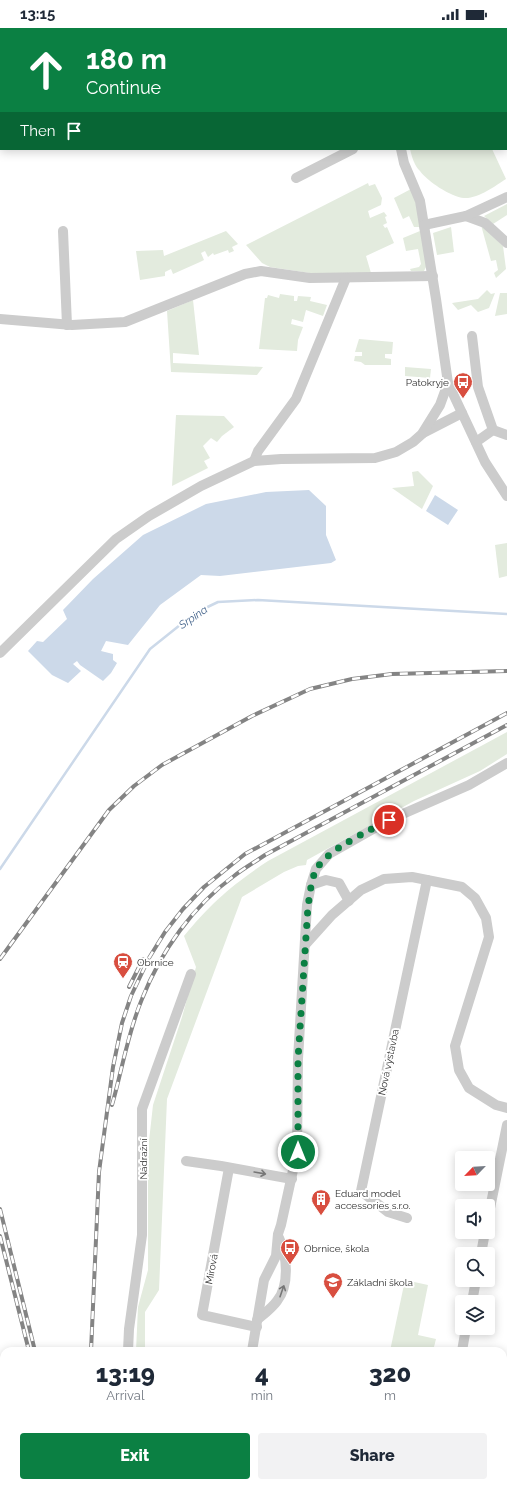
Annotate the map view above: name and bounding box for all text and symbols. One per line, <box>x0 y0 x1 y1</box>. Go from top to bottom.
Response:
text: 13:15 <box>20 5 55 23</box>
text: 180 m <box>86 43 167 76</box>
icon: ahead <box>20 44 72 96</box>
text: Continue <box>86 77 161 98</box>
icon: arrive <box>63 120 85 142</box>
text: Then <box>20 122 55 140</box>
bus stop icon: Patokryje <box>452 371 474 399</box>
place label: Patokryje <box>406 377 449 388</box>
water label: Srpina <box>176 603 210 632</box>
pin <box>372 803 406 837</box>
icon: arrive <box>378 809 400 831</box>
station icon: Obrnice <box>112 951 134 979</box>
place label: Obrnice <box>137 957 174 968</box>
street label: Nová výstavba <box>376 1028 401 1096</box>
position arrow <box>277 1131 319 1173</box>
street label: Nádražní <box>138 1138 149 1180</box>
north arrow <box>455 1151 495 1191</box>
map controls <box>455 1151 495 1335</box>
one-way arrow <box>253 1170 266 1178</box>
building icon: Eduard model accessories s.r.o. <box>310 1188 332 1216</box>
place label: Eduard model accessories s.r.o. <box>335 1188 410 1211</box>
button: sound <box>455 1199 495 1239</box>
bus stop icon: Obrnice, škola <box>279 1237 301 1265</box>
place label: Obrnice, škola <box>304 1243 369 1254</box>
button: search <box>455 1247 495 1287</box>
street label: Mírová <box>203 1253 220 1285</box>
school or university icon: Základní škola <box>322 1271 344 1299</box>
place label: Základní škola <box>347 1277 413 1288</box>
one-way arrow <box>279 1285 286 1298</box>
button: layers <box>455 1295 495 1335</box>
text: 13:19 <box>96 1359 155 1388</box>
text: 4 <box>255 1359 269 1388</box>
text: 320 <box>369 1359 411 1388</box>
text: Arrival <box>106 1388 144 1403</box>
text: min <box>251 1388 273 1403</box>
text: m <box>384 1388 396 1403</box>
button: Exit <box>20 1433 250 1479</box>
button: Share <box>258 1433 487 1479</box>

